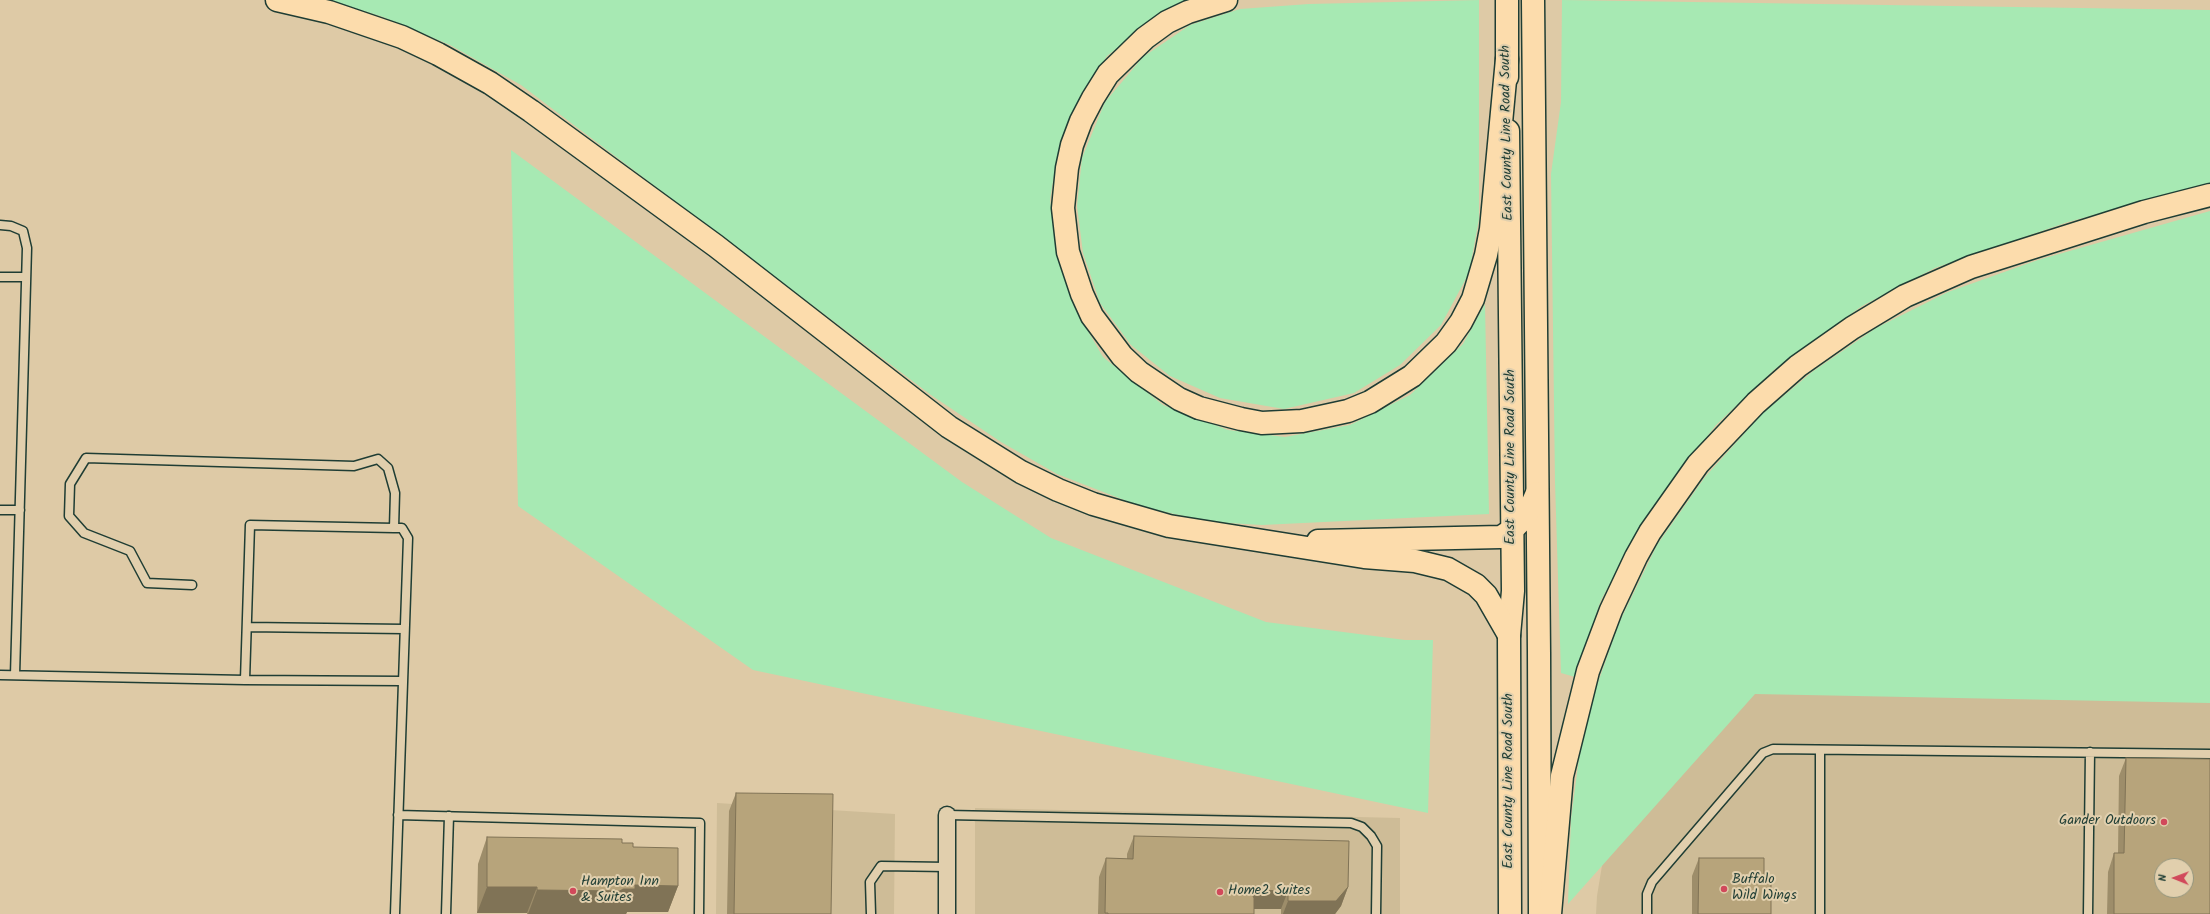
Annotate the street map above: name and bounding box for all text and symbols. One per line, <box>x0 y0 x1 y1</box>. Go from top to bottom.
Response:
street label: East County Line Road South <box>1498 45 1518 221</box>
street label: East County Line Road South <box>1504 369 1520 545</box>
street label: East County Line Road South <box>1502 693 1518 869</box>
place label: Gander Outdoors <box>2059 814 2156 830</box>
marker: Gander Outdoors <box>2159 817 2169 827</box>
north arrow <box>2154 858 2194 898</box>
place label: Buffalo Wild Wings <box>1732 873 1797 906</box>
text: N <box>2154 874 2172 881</box>
place label: Hampton Inn & Suites <box>581 875 659 908</box>
place label: Home2 Suites <box>1228 884 1310 900</box>
marker: Buffalo Wild Wings <box>1719 884 1729 894</box>
marker: Hampton Inn & Suites <box>568 886 578 896</box>
marker: Home2 Suites <box>1215 887 1225 897</box>

